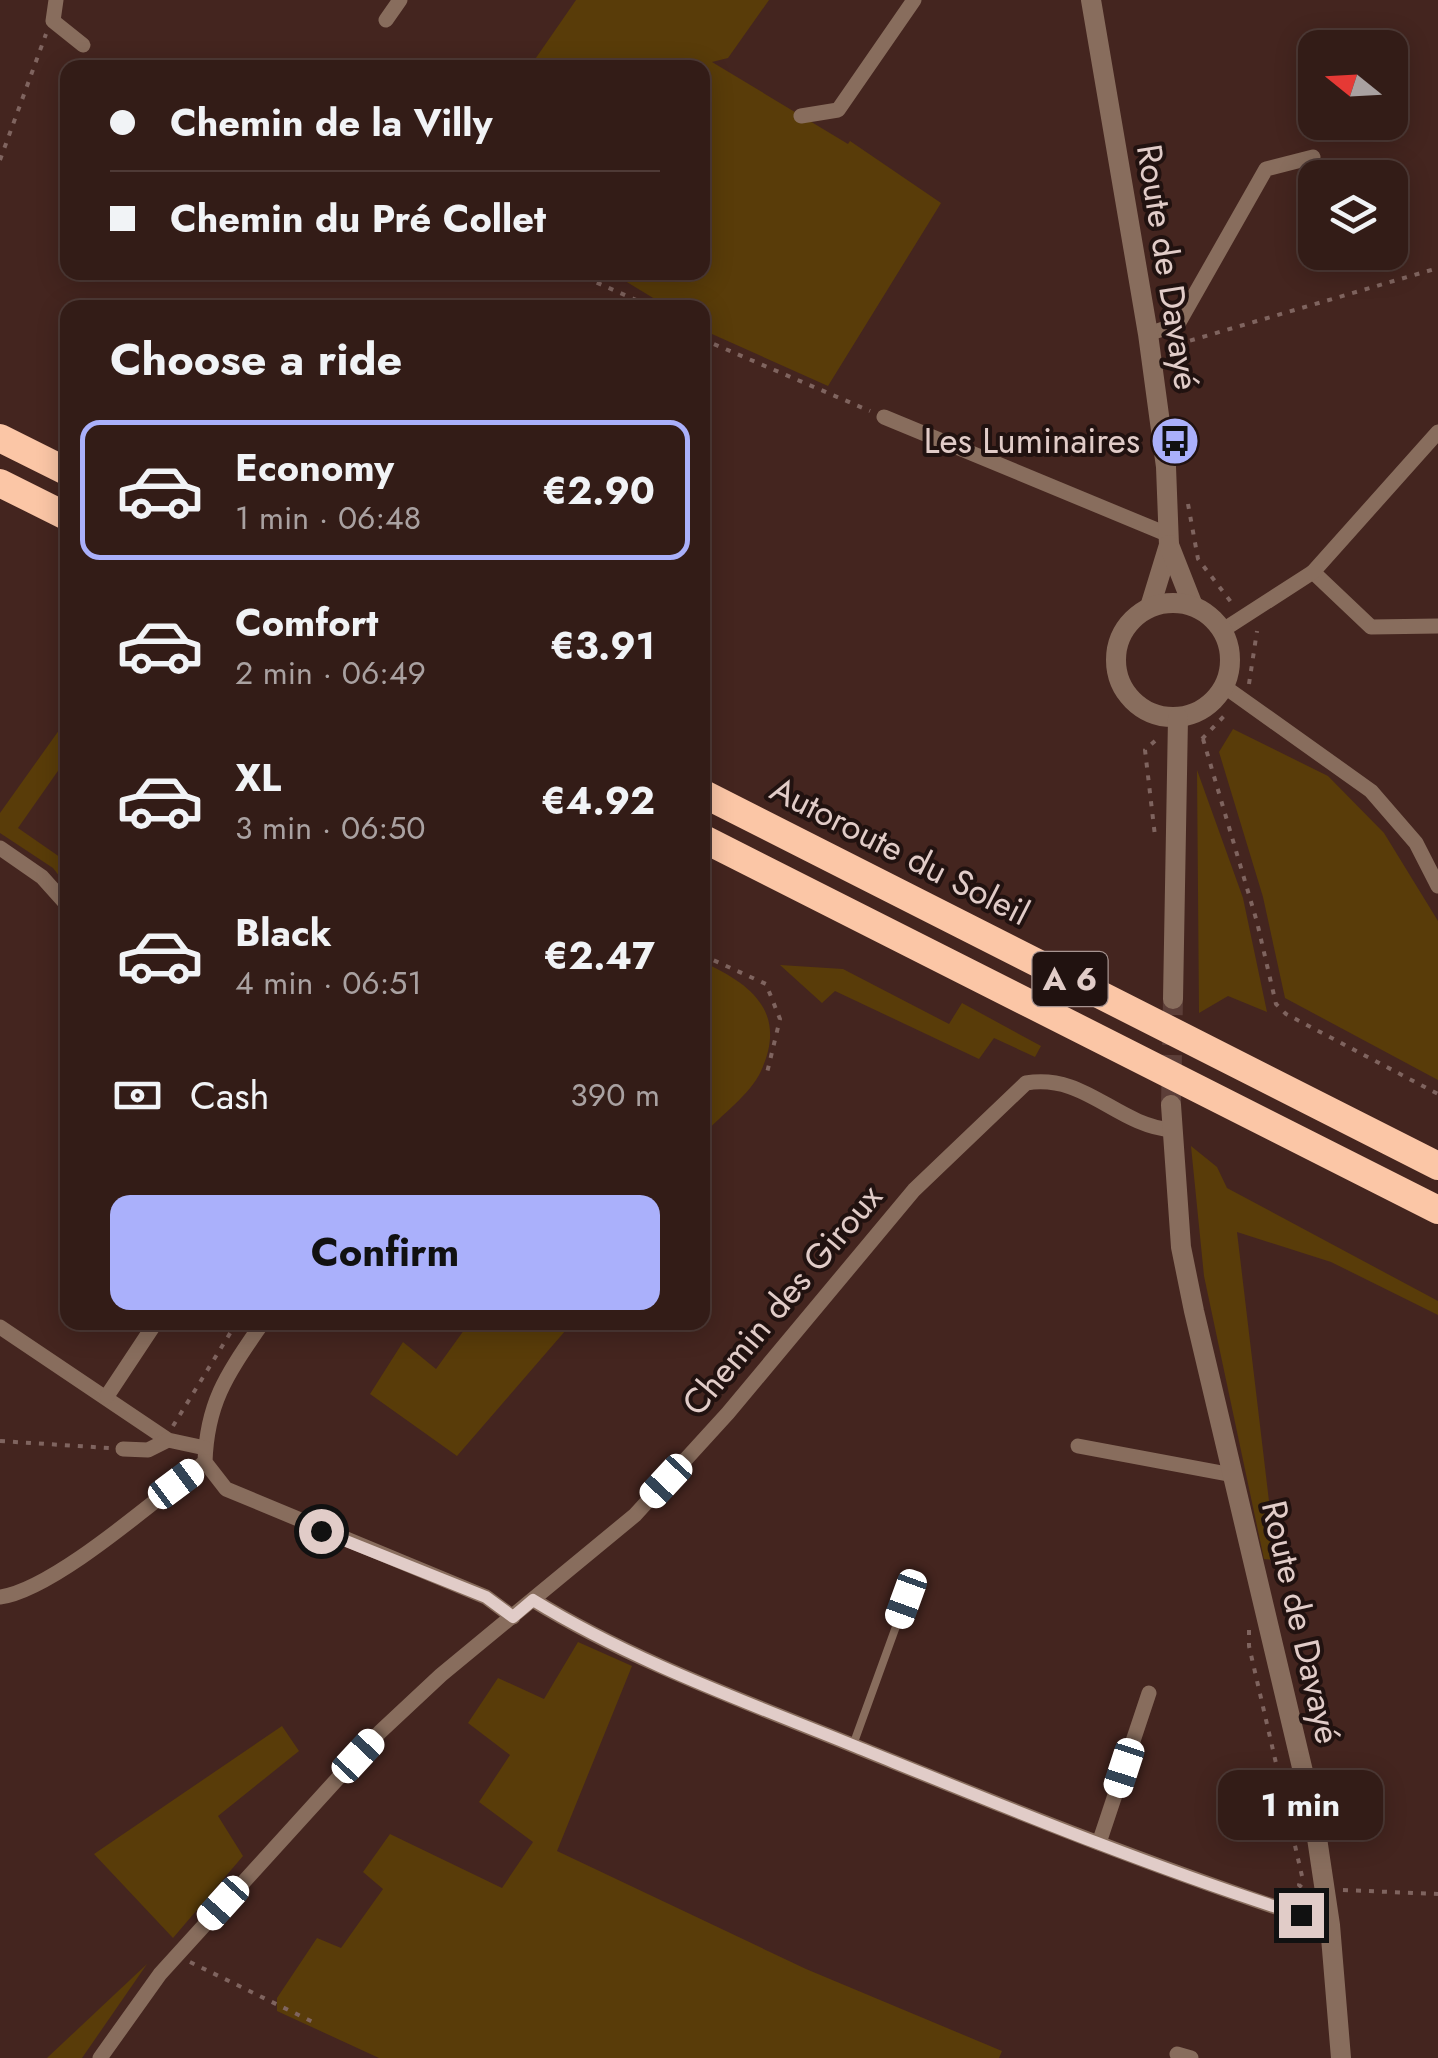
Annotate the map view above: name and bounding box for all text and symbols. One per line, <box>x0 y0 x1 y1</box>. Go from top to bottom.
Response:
north arrow <box>1298 30 1408 140</box>
map controls <box>1298 30 1408 270</box>
text: Chemin de la Villy <box>170 95 492 150</box>
street label: Route de Davayé <box>1124 141 1212 393</box>
button: layers <box>1298 160 1408 270</box>
text: Chemin du Pré Collet <box>170 191 546 246</box>
text: Choose a ride <box>110 327 402 392</box>
bus stop icon: Les Luminaires <box>1149 415 1201 467</box>
place label: Les Luminaires <box>924 416 1140 466</box>
text: Economy <box>235 440 394 495</box>
icon: car <box>115 445 205 535</box>
text: €2.90 <box>542 463 655 518</box>
text: 1 min · 06:48 <box>235 495 421 541</box>
text: Comfort <box>235 595 378 650</box>
icon: car <box>115 600 205 690</box>
text: €3.91 <box>550 618 655 673</box>
text: 2 min · 06:49 <box>235 650 426 696</box>
text: XL <box>235 750 281 805</box>
icon: car <box>115 755 205 845</box>
street label: Autoroute du Soleil <box>762 764 1038 938</box>
text: €4.92 <box>541 773 655 828</box>
text: 3 min · 06:50 <box>235 805 425 851</box>
text: Black <box>235 905 332 960</box>
icon: car <box>115 910 205 1000</box>
text: €2.47 <box>544 928 655 983</box>
road number: A 6 <box>1032 952 1108 1006</box>
text: 4 min · 06:51 <box>235 960 422 1006</box>
icon: cash <box>110 1068 165 1123</box>
text: Cash <box>190 1068 270 1123</box>
text: 390 m <box>570 1072 660 1118</box>
street label: Chemin des Giroux <box>670 1173 894 1426</box>
button: Confirm <box>110 1195 660 1310</box>
car <box>635 1449 697 1513</box>
car <box>143 1454 209 1514</box>
street label: Route de Davayé <box>1249 1496 1353 1748</box>
route start <box>299 1509 344 1554</box>
car <box>882 1566 930 1632</box>
car <box>327 1724 389 1788</box>
car <box>1100 1735 1148 1801</box>
callout: 1 min <box>1218 1770 1384 1840</box>
text: 1 min <box>1261 1782 1340 1828</box>
car <box>192 1871 254 1935</box>
route end <box>1279 1893 1324 1938</box>

